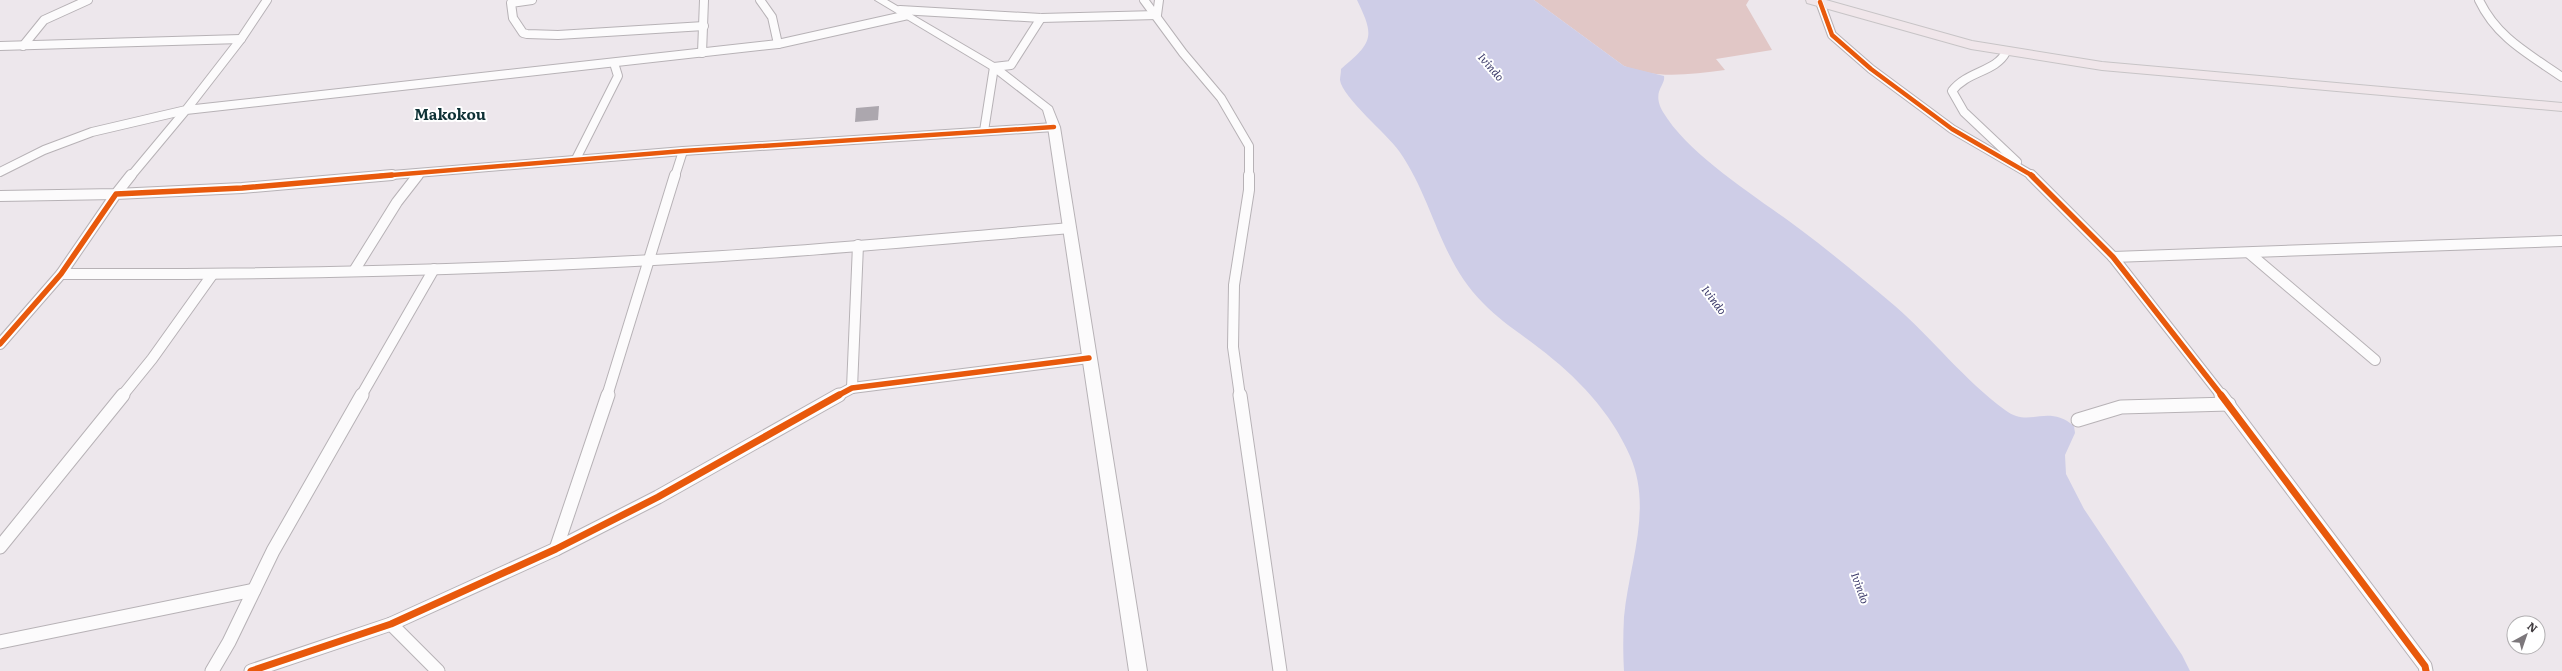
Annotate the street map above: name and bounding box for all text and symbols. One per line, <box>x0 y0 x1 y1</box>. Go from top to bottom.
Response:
water label: Ivindo <box>1475 49 1508 84</box>
district label: Makokou <box>414 102 486 125</box>
water label: Ivindo <box>1699 282 1731 317</box>
water label: Ivindo <box>1848 570 1874 606</box>
north arrow <box>2506 615 2546 655</box>
text: N <box>2524 617 2542 636</box>

